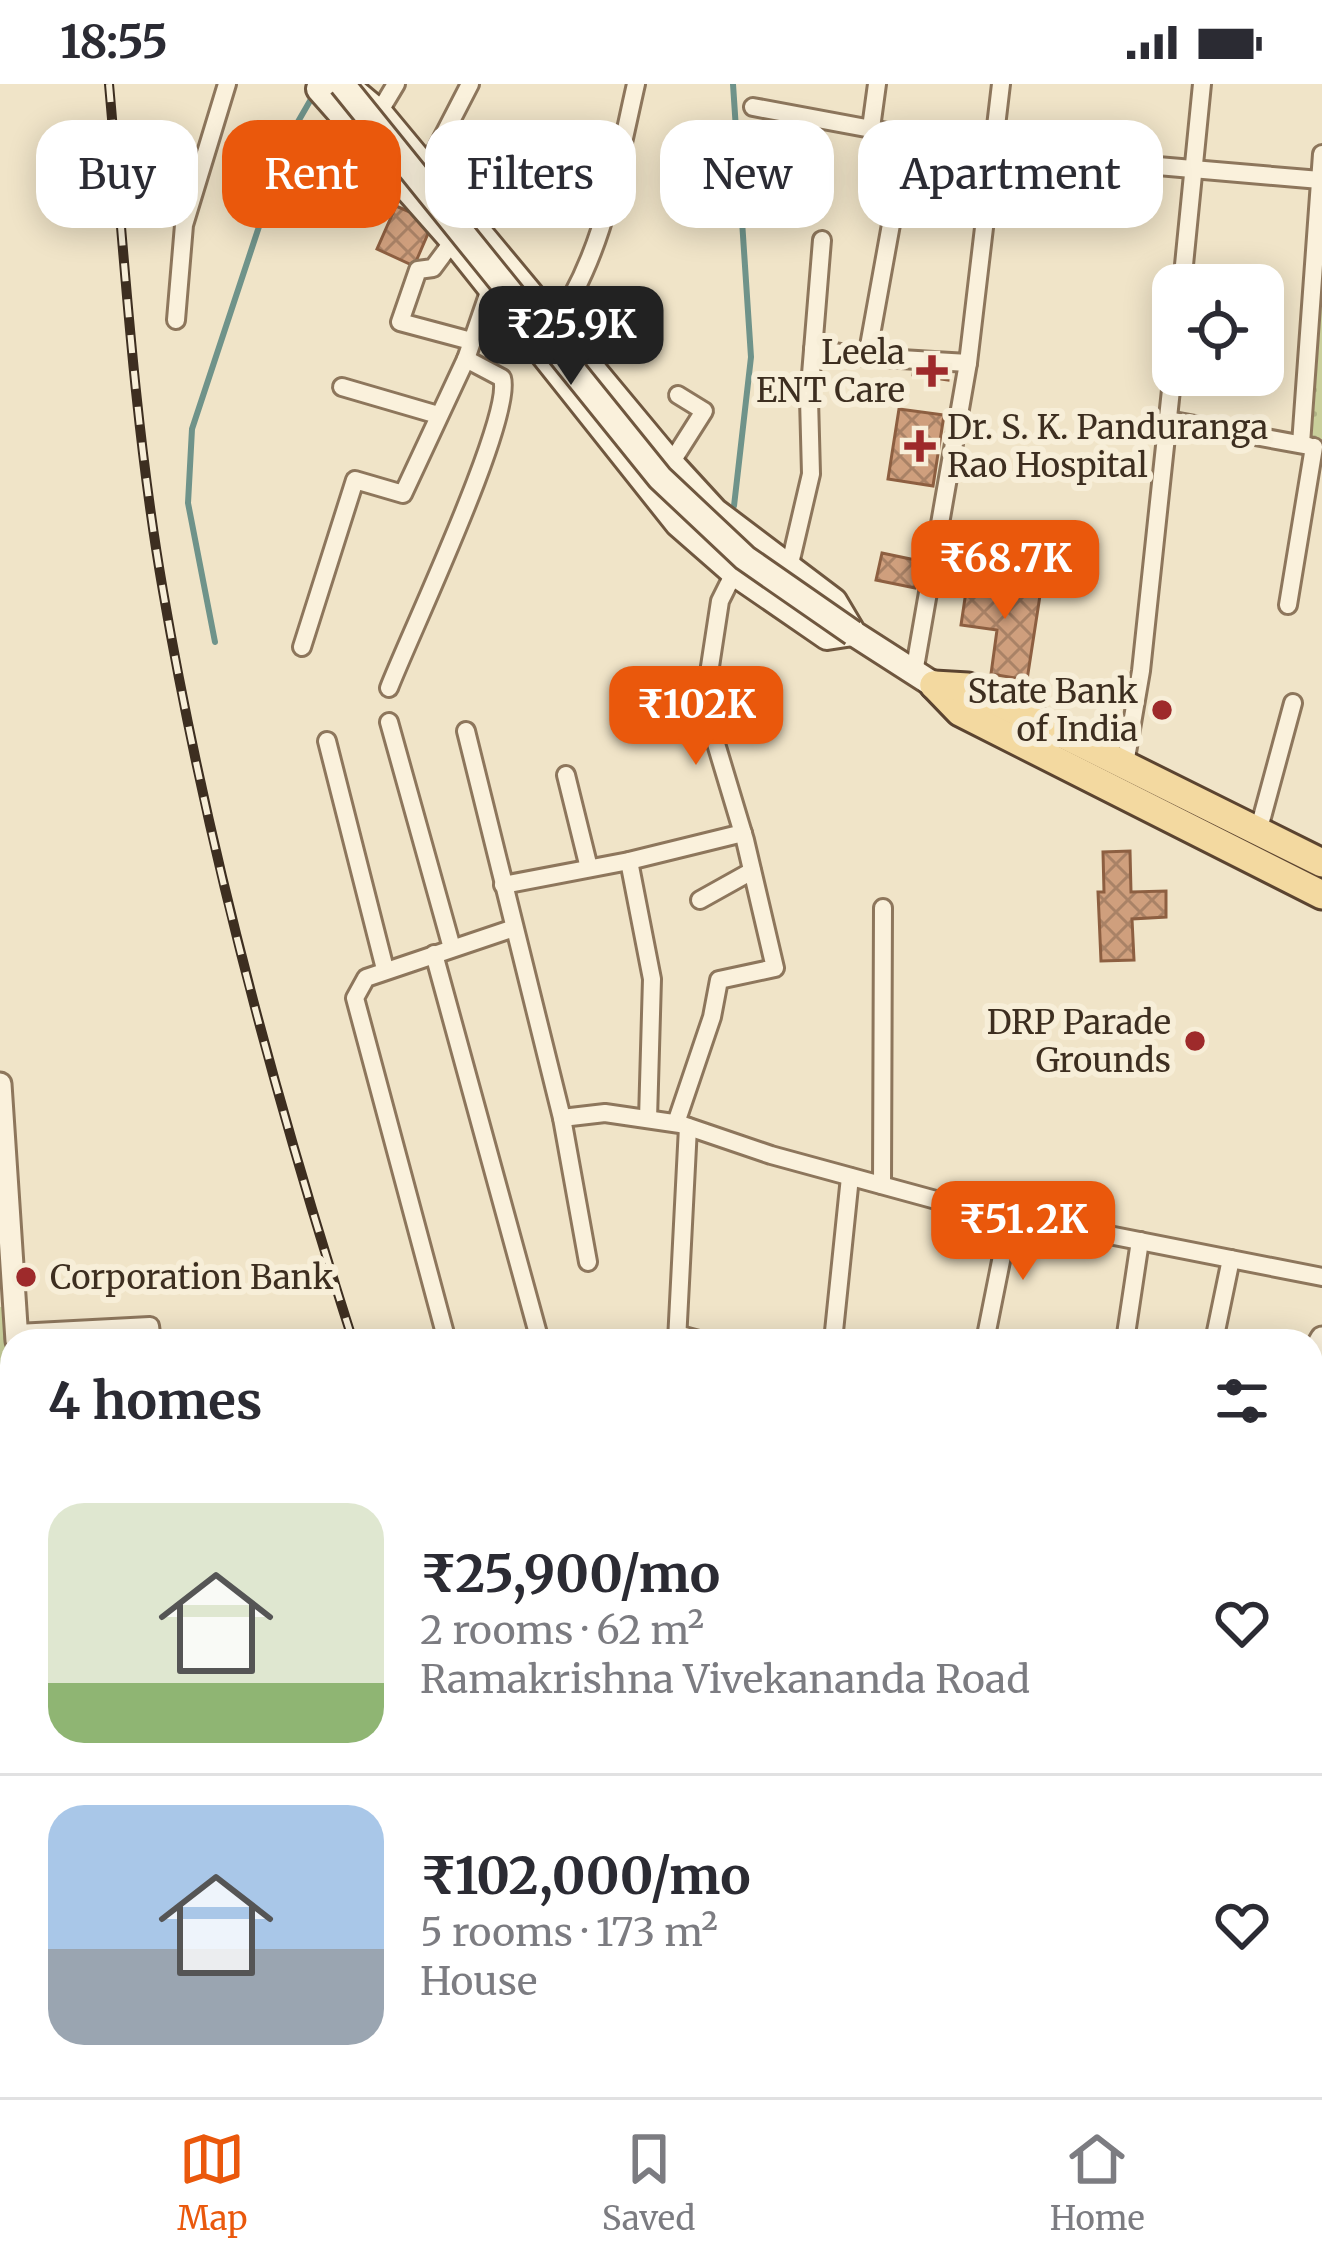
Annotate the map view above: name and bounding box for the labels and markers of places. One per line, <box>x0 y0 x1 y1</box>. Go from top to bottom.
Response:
pin: ₹25.9K <box>473 286 669 388</box>
place label: Leela ENT Care <box>756 332 905 411</box>
marker: Leela ENT Care <box>916 355 948 387</box>
place label: Dr. S. K. Panduranga Rao Hospital <box>947 407 1268 486</box>
marker: Dr. S. K. Panduranga Rao Hospital <box>904 430 936 462</box>
pin: ₹68.7K <box>907 520 1103 622</box>
pin: ₹102K <box>612 666 780 768</box>
place label: State Bank of India <box>967 671 1138 750</box>
marker: State Bank of India <box>1149 697 1175 723</box>
place label: DRP Parade Grounds <box>987 1002 1171 1081</box>
marker: DRP Parade Grounds <box>1182 1028 1208 1054</box>
pin: ₹51.2K <box>925 1181 1121 1283</box>
place label: Corporation Bank <box>50 1257 333 1298</box>
marker: Corporation Bank <box>13 1264 39 1290</box>

